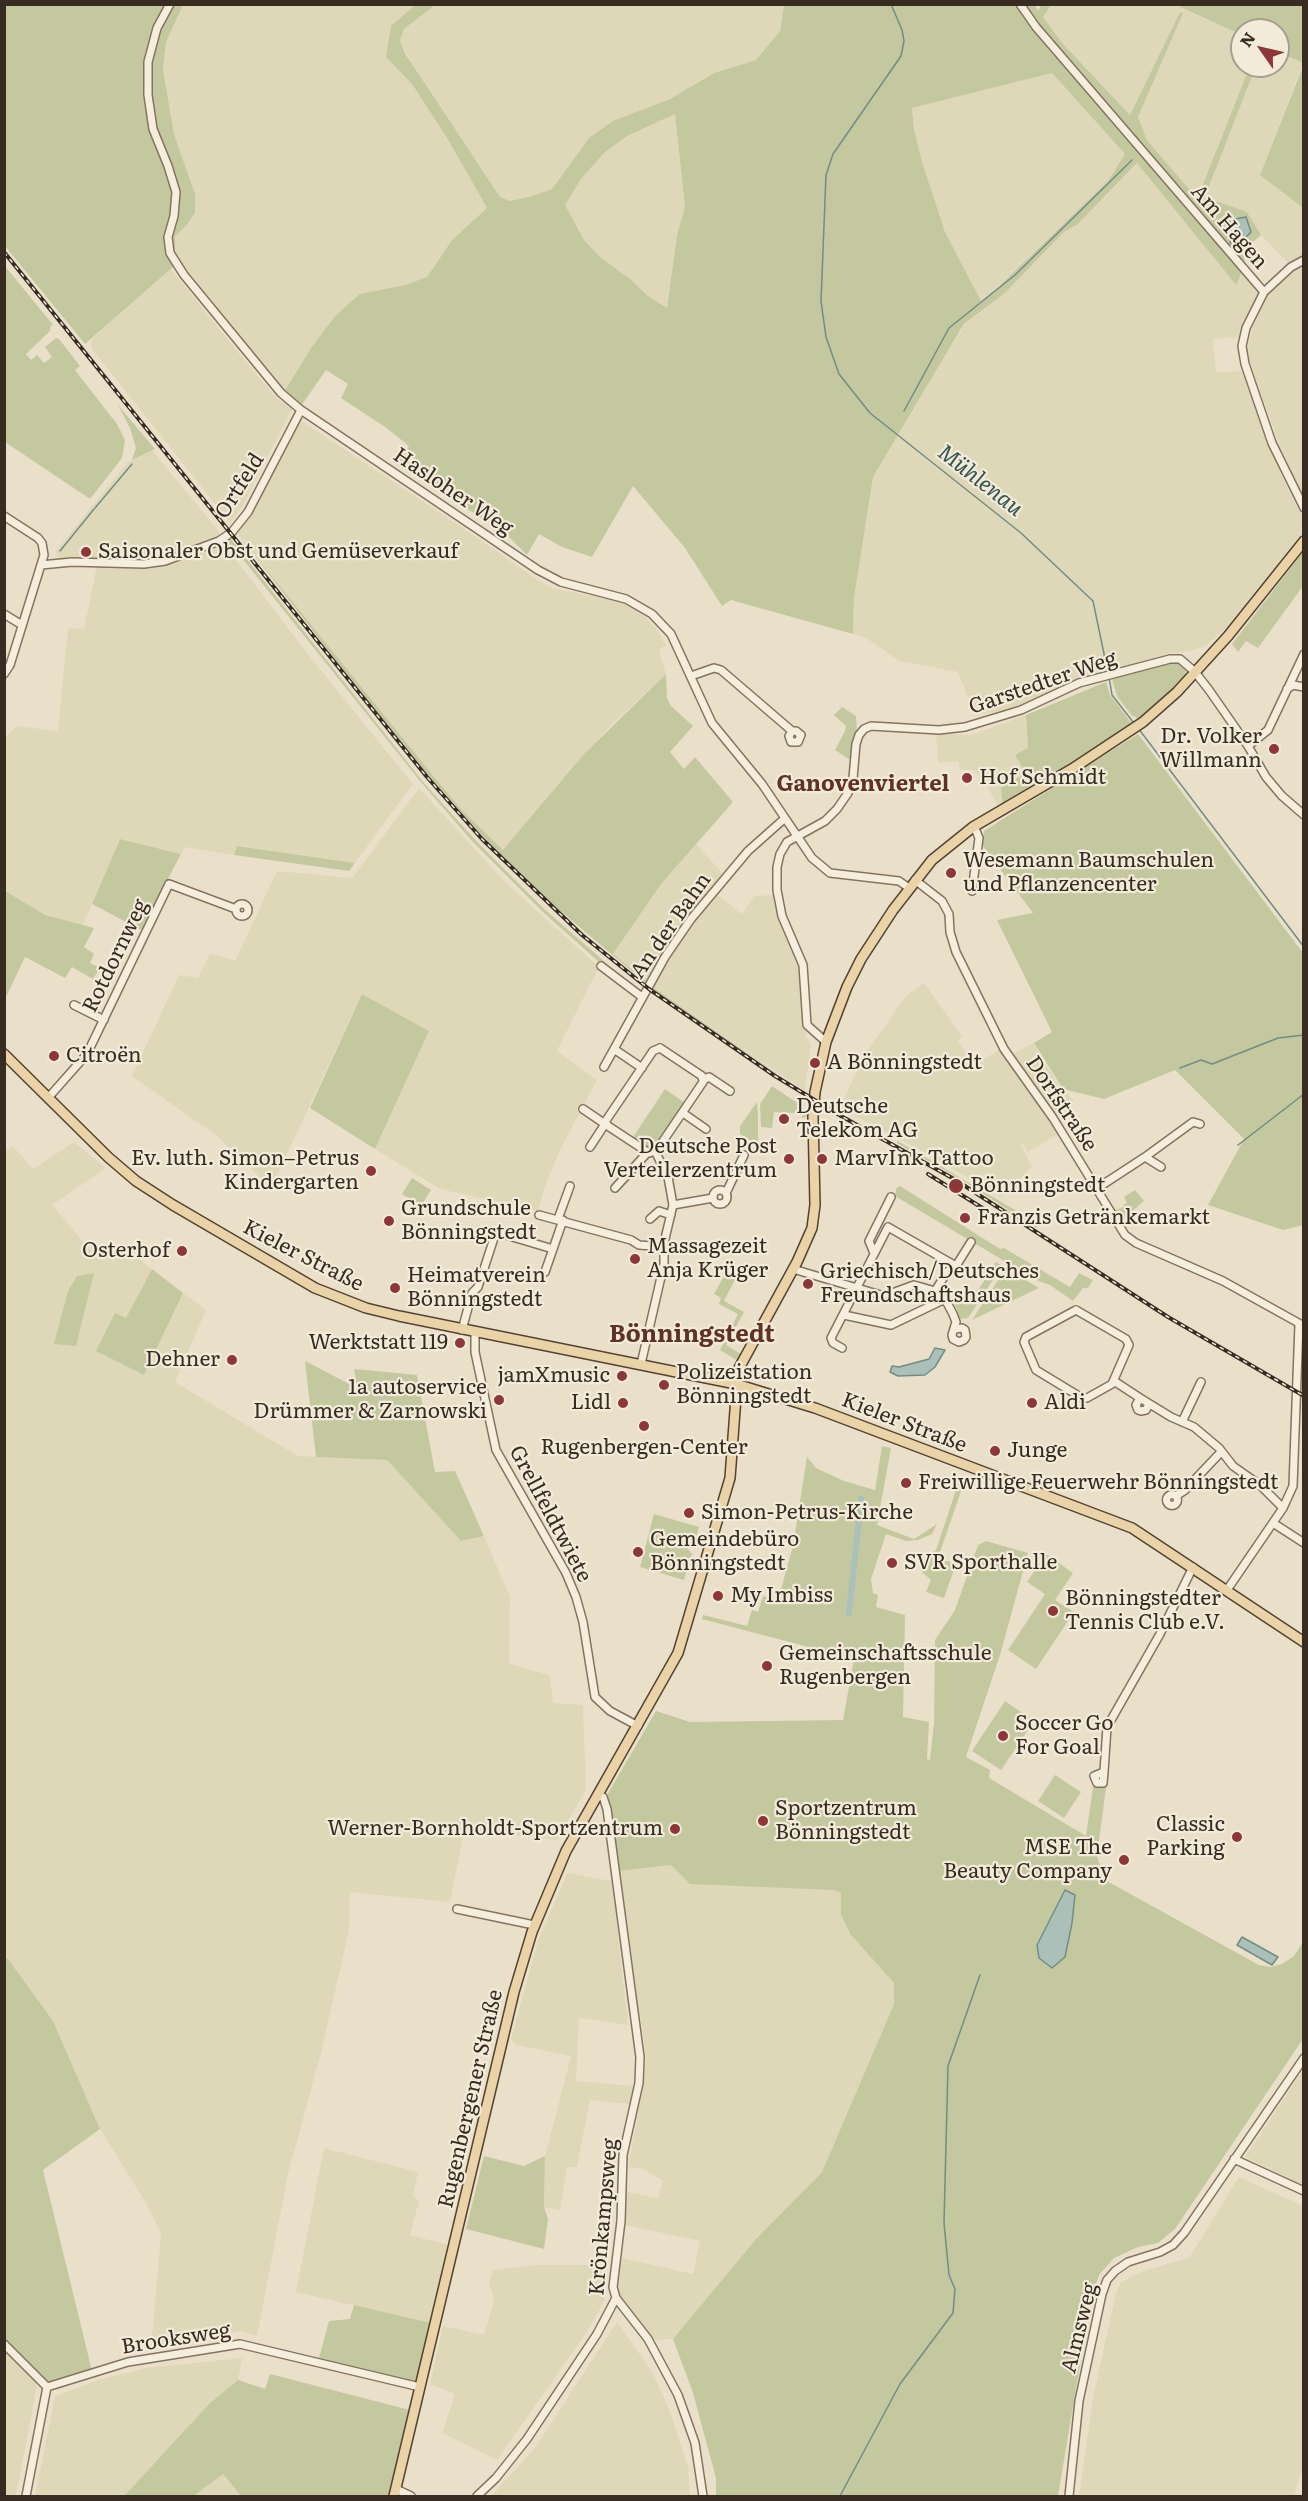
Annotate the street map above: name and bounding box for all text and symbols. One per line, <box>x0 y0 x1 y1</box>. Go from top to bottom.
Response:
north arrow <box>1230 18 1290 78</box>
text: N <box>1233 27 1260 51</box>
street label: Am Hagen <box>1185 179 1273 275</box>
water label: Mühlenau <box>932 440 1028 522</box>
street label: Hasloher Weg <box>388 443 518 541</box>
street label: Ortfeld <box>210 449 270 523</box>
place label: Saisonaler Obst und Gemüseverkauf <box>98 539 458 565</box>
marker: Saisonaler Obst und Gemüseverkauf <box>79 545 93 559</box>
street label: Garstedter Weg <box>966 646 1120 720</box>
place label: Dr. Volker Willmann <box>1159 724 1262 774</box>
marker: Dr. Volker Willmann <box>1267 742 1281 756</box>
place label: Hof Schmidt <box>979 765 1106 791</box>
marker: Hof Schmidt <box>960 771 974 785</box>
district label: Ganovenviertel <box>776 772 950 798</box>
place label: Wesemann Baumschulen und Pflanzencenter <box>963 848 1214 898</box>
marker: Wesemann Baumschulen und Pflanzencenter <box>944 866 958 880</box>
street label: An der Bahn <box>625 868 717 984</box>
street label: Rotdornweg <box>78 895 154 1017</box>
place label: Citroën <box>66 1043 142 1069</box>
marker: Citroën <box>47 1049 61 1063</box>
place label: A Bönningstedt <box>827 1050 982 1076</box>
street label: Dorfstraße <box>1020 1051 1102 1157</box>
marker: A Bönningstedt <box>808 1056 822 1070</box>
place label: Deutsche Telekom AG <box>796 1094 918 1144</box>
marker: Deutsche Telekom AG <box>777 1112 791 1126</box>
place label: Deutsche Post Verteilerzentrum <box>603 1134 777 1184</box>
place label: Ev. luth. Simon–Petrus Kindergarten <box>131 1146 359 1196</box>
place label: MarvInk Tattoo <box>834 1146 994 1172</box>
marker: Deutsche Post Verteilerzentrum <box>782 1152 796 1166</box>
marker: MarvInk Tattoo <box>815 1152 829 1166</box>
marker: Ev. luth. Simon–Petrus Kindergarten <box>364 1164 378 1178</box>
place label: Bönningstedt <box>970 1173 1105 1199</box>
marker: Bönningstedt <box>947 1177 965 1195</box>
place label: Grundschule Bönningstedt <box>401 1196 536 1246</box>
place label: Franzis Getränkemarkt <box>977 1205 1210 1231</box>
marker: Franzis Getränkemarkt <box>958 1211 972 1225</box>
marker: Grundschule Bönningstedt <box>382 1214 396 1228</box>
street label: Kieler Straße <box>239 1215 367 1297</box>
place label: Massagezeit Anja Krüger <box>647 1234 768 1284</box>
place label: Osterhof <box>82 1238 170 1264</box>
marker: Osterhof <box>175 1244 189 1258</box>
marker: Massagezeit Anja Krüger <box>628 1252 642 1266</box>
place label: Griechisch/Deutsches Freundschaftshaus <box>820 1259 1039 1309</box>
place label: Heimatverein Bönningstedt <box>407 1263 546 1313</box>
marker: Griechisch/Deutsches Freundschaftshaus <box>801 1277 815 1291</box>
marker: Heimatverein Bönningstedt <box>388 1281 402 1295</box>
district label: Bönningstedt <box>609 1321 775 1349</box>
place label: Werktstatt 119 <box>309 1330 448 1356</box>
marker: Werktstatt 119 <box>453 1336 467 1350</box>
place label: Dehner <box>145 1347 220 1373</box>
marker: Dehner <box>225 1353 239 1367</box>
place label: Polizeistation Bönningstedt <box>676 1360 812 1410</box>
place label: jamXmusic <box>497 1363 610 1389</box>
marker: jamXmusic <box>615 1369 629 1383</box>
place label: 1a autoservice Drümmer & Zarnowski <box>253 1375 487 1425</box>
marker: Polizeistation Bönningstedt <box>657 1378 671 1392</box>
street label: Kieler Straße <box>838 1388 970 1458</box>
place label: Lidl <box>571 1390 611 1416</box>
place label: Aldi <box>1044 1390 1086 1416</box>
marker: 1a autoservice Drümmer & Zarnowski <box>492 1393 506 1407</box>
marker: Lidl <box>616 1396 630 1410</box>
marker: Aldi <box>1025 1396 1039 1410</box>
marker: Rugenbergen-Center <box>637 1419 651 1433</box>
place label: Rugenbergen-Center <box>540 1435 748 1461</box>
place label: Junge <box>1007 1438 1067 1464</box>
street label: Grellfeldtwiete <box>503 1441 597 1587</box>
marker: Junge <box>988 1444 1002 1458</box>
place label: Freiwillige Feuerwehr Bönningstedt <box>918 1470 1279 1496</box>
marker: Freiwillige Feuerwehr Bönningstedt <box>899 1476 913 1490</box>
place label: Simon-Petrus-Kirche <box>701 1500 913 1526</box>
marker: Simon-Petrus-Kirche <box>682 1506 696 1520</box>
place label: Gemeindebüro Bönningstedt <box>650 1527 799 1577</box>
marker: Gemeindebüro Bönningstedt <box>631 1545 645 1559</box>
place label: SVR Sporthalle <box>904 1550 1057 1576</box>
marker: SVR Sporthalle <box>885 1556 899 1570</box>
place label: My Imbiss <box>730 1583 833 1609</box>
place label: Bönningstedter Tennis Club e.V. <box>1065 1586 1225 1636</box>
marker: My Imbiss <box>711 1589 725 1603</box>
marker: Bönningstedter Tennis Club e.V. <box>1046 1604 1060 1618</box>
place label: Gemeinschaftsschule Rugenbergen <box>779 1641 992 1691</box>
marker: Gemeinschaftsschule Rugenbergen <box>760 1659 774 1673</box>
place label: Soccer Go For Goal <box>1015 1711 1114 1761</box>
marker: Soccer Go For Goal <box>996 1729 1010 1743</box>
place label: Sportzentrum Bönningstedt <box>775 1796 917 1846</box>
place label: Classic Parking <box>1146 1812 1225 1862</box>
marker: Sportzentrum Bönningstedt <box>756 1814 770 1828</box>
place label: Werner-Bornholdt-Sportzentrum <box>327 1816 663 1842</box>
marker: Werner-Bornholdt-Sportzentrum <box>668 1822 682 1836</box>
marker: Classic Parking <box>1230 1830 1244 1844</box>
place label: MSE The Beauty Company <box>943 1835 1112 1885</box>
marker: MSE The Beauty Company <box>1117 1853 1131 1867</box>
street label: Rugenbergener Straße <box>434 1987 508 2211</box>
street label: Krönkampsweg <box>585 2137 623 2297</box>
street label: Almsweg <box>1057 2280 1103 2376</box>
street label: Brooksweg <box>119 2318 233 2360</box>

